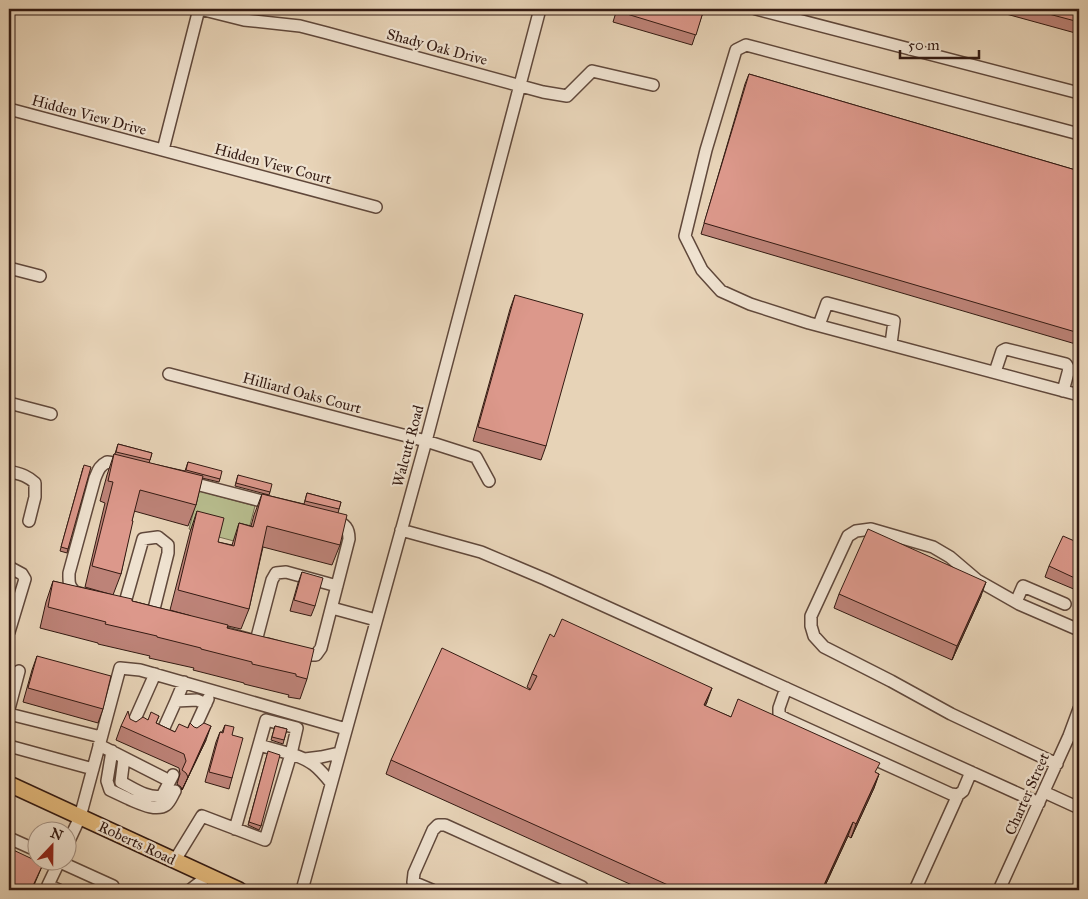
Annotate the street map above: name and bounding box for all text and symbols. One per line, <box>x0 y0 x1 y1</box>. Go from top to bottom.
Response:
street label: Shady Oak Drive <box>385 25 489 69</box>
scale bar <box>900 28 979 60</box>
text: 50 m <box>908 36 940 54</box>
street label: Hidden View Drive <box>30 91 148 139</box>
street label: Hidden View Court <box>213 140 334 188</box>
street label: Hilliard Oaks Court <box>241 368 364 418</box>
street label: Walcutt Road <box>388 403 428 489</box>
street label: Charter Street <box>1001 749 1053 838</box>
street label: Roberts Road <box>95 817 179 869</box>
north arrow <box>28 822 78 872</box>
text: N <box>48 824 65 845</box>

